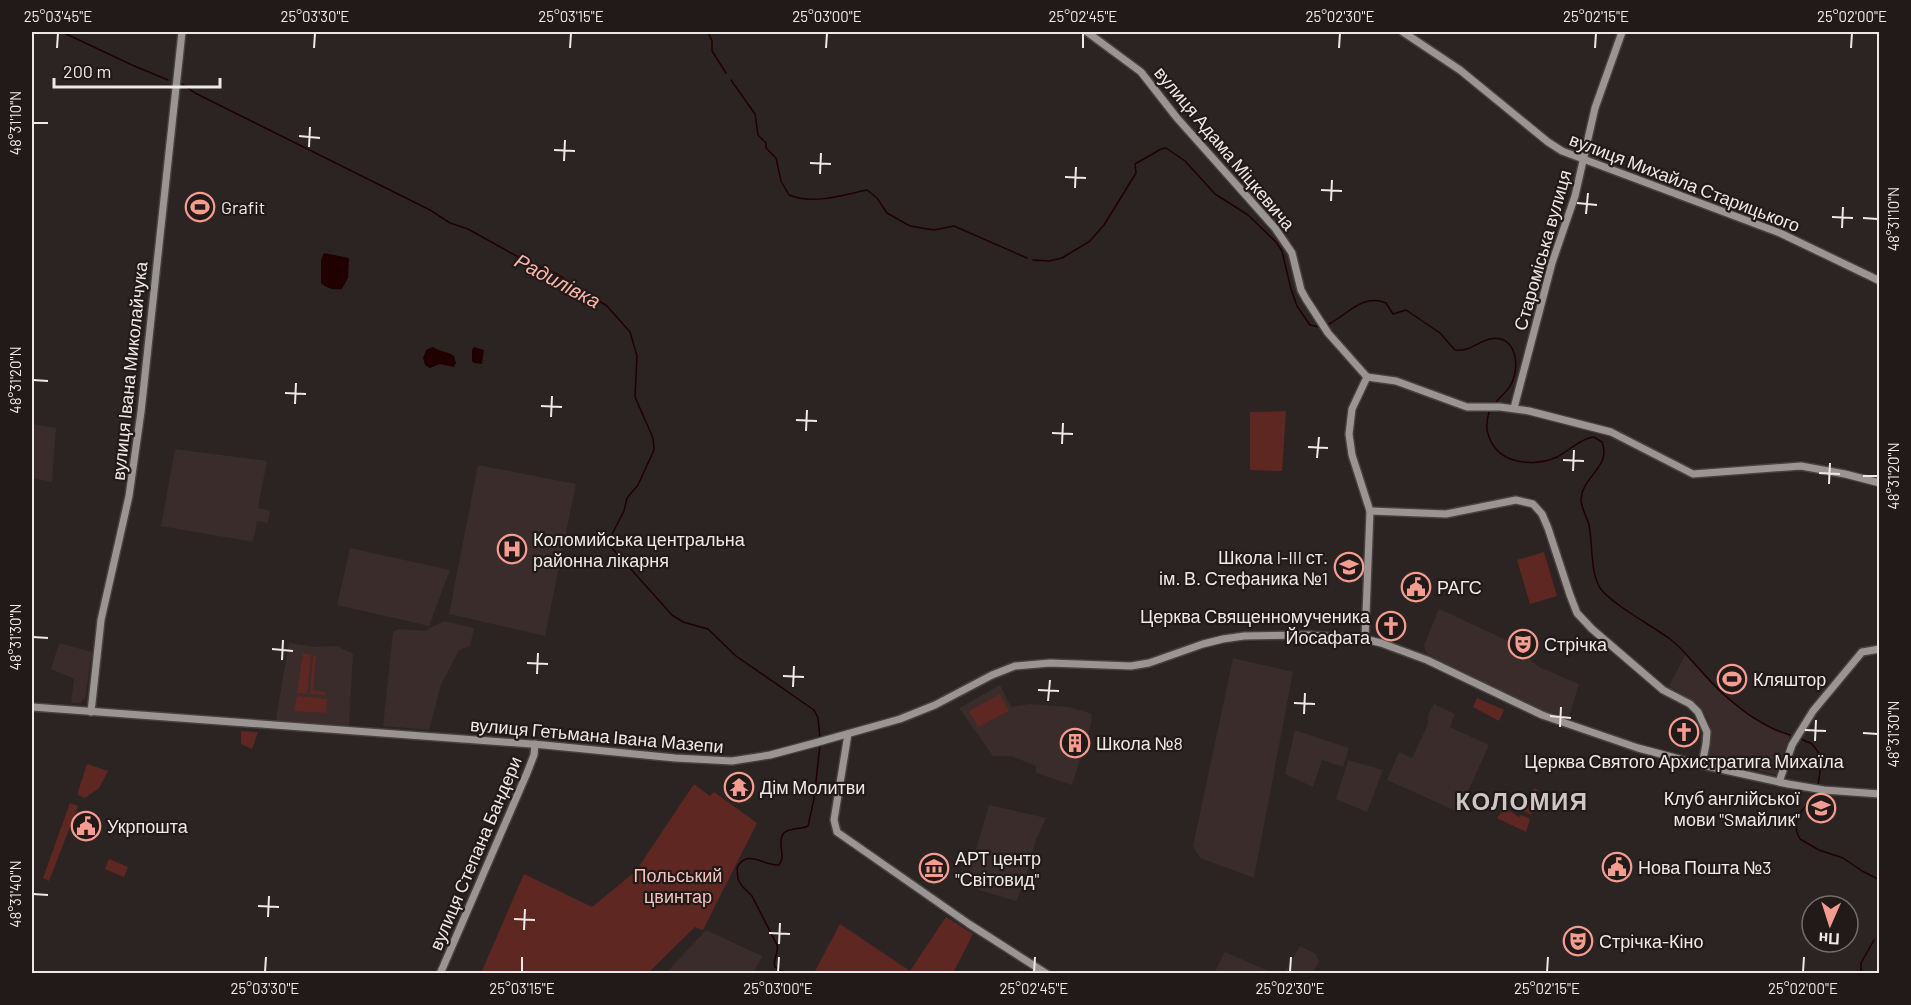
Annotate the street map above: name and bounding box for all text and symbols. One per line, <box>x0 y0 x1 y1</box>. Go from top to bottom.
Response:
text: 25°03'45"E <box>24 7 92 25</box>
text: 25°03'30"E <box>281 7 349 25</box>
text: 25°03'15"E <box>538 7 604 25</box>
text: 25°03'00"E <box>792 7 862 25</box>
text: 25°02'45"E <box>1049 7 1117 25</box>
text: 25°02'30"E <box>1305 7 1375 25</box>
text: 25°02'15"E <box>1563 7 1629 25</box>
text: 25°02'00"E <box>1817 7 1887 25</box>
scale bar <box>54 51 220 89</box>
text: 200 m <box>63 60 111 82</box>
street label: вулиця Адама Міцкевича <box>1150 62 1301 235</box>
text: 48°31'10"N <box>6 91 24 155</box>
street label: вулиця Михайла Старицького <box>1567 128 1803 236</box>
street label: Староміська вулиця <box>1509 167 1575 333</box>
text: 48°31'10"N <box>1884 187 1902 251</box>
sports icon: Grafit <box>184 191 216 223</box>
place label: Grafit <box>221 196 265 218</box>
water label: Радилівка <box>511 247 605 313</box>
street label: вулиця Івана Миколайчука <box>107 260 152 481</box>
text: 48°31'20"N <box>6 346 24 414</box>
text: 48°31'20"N <box>1884 442 1902 510</box>
place label: Коломийська центральна районна лікарня <box>533 528 746 571</box>
hospital icon: Коломийська центральна районна лікарня <box>496 533 528 565</box>
place label: Школа I-III ст. ім. В. Стефаника №1 <box>1159 546 1328 589</box>
school or university icon: Школа I-III ст. ім. В. Стефаника №1 <box>1333 551 1365 583</box>
public building icon: РАГС <box>1400 571 1432 603</box>
place label: РАГС <box>1437 576 1482 598</box>
text: 48°31'30"N <box>6 604 24 670</box>
place label: Церква Священномученика Йосафата <box>1140 605 1371 648</box>
church icon: Церква Священномученика Йосафата <box>1375 610 1407 642</box>
theatre icon: Стрічка <box>1507 628 1539 660</box>
place label: Стрічка <box>1544 633 1608 655</box>
sports icon: Кляштор <box>1716 663 1748 695</box>
place label: Кляштор <box>1753 668 1826 690</box>
text: 48°31'30"N <box>1884 701 1902 767</box>
street label: вулиця Гетьмана Івана Мазепи <box>469 713 725 757</box>
church icon: Церква Святого Архистратига Михаїла <box>1668 716 1700 748</box>
building icon: Школа №8 <box>1059 727 1091 759</box>
place label: Школа №8 <box>1096 732 1183 754</box>
place label: Церква Святого Архистратига Михаїла <box>1524 750 1845 772</box>
street label: вулиця Степана Бандери <box>424 753 526 953</box>
temple icon: Дім Молитви <box>723 771 755 803</box>
place label: Дім Молитви <box>760 776 865 798</box>
district label: КОЛОМИЯ <box>1455 786 1589 815</box>
place label: Клуб англійської мови "Sмайлик" <box>1664 787 1800 830</box>
school or university icon: Клуб англійської мови "Sмайлик" <box>1805 792 1837 824</box>
public building icon: Укрпошта <box>70 810 102 842</box>
place label: Укрпошта <box>107 815 189 837</box>
place label: АРТ центр "Світовид" <box>955 847 1041 890</box>
public building icon: Нова Пошта №3 <box>1601 851 1633 883</box>
museum icon: АРТ центр "Світовид" <box>918 852 950 884</box>
place label: Нова Пошта №3 <box>1638 856 1772 878</box>
text: 48°31'40"N <box>6 860 24 928</box>
park label: Польський цвинтар <box>634 864 722 907</box>
north arrow <box>1800 894 1860 954</box>
theatre icon: Стрічка-Кіно <box>1562 925 1594 957</box>
text: Пн <box>1818 929 1840 950</box>
place label: Стрічка-Кіно <box>1599 930 1703 952</box>
text: 25°03'30"E <box>231 979 299 997</box>
text: 25°03'15"E <box>489 979 555 997</box>
text: 25°03'00"E <box>743 979 813 997</box>
text: 25°02'45"E <box>1000 979 1068 997</box>
text: 25°02'30"E <box>1255 979 1325 997</box>
text: 25°02'15"E <box>1514 979 1580 997</box>
text: 25°02'00"E <box>1768 979 1838 997</box>

